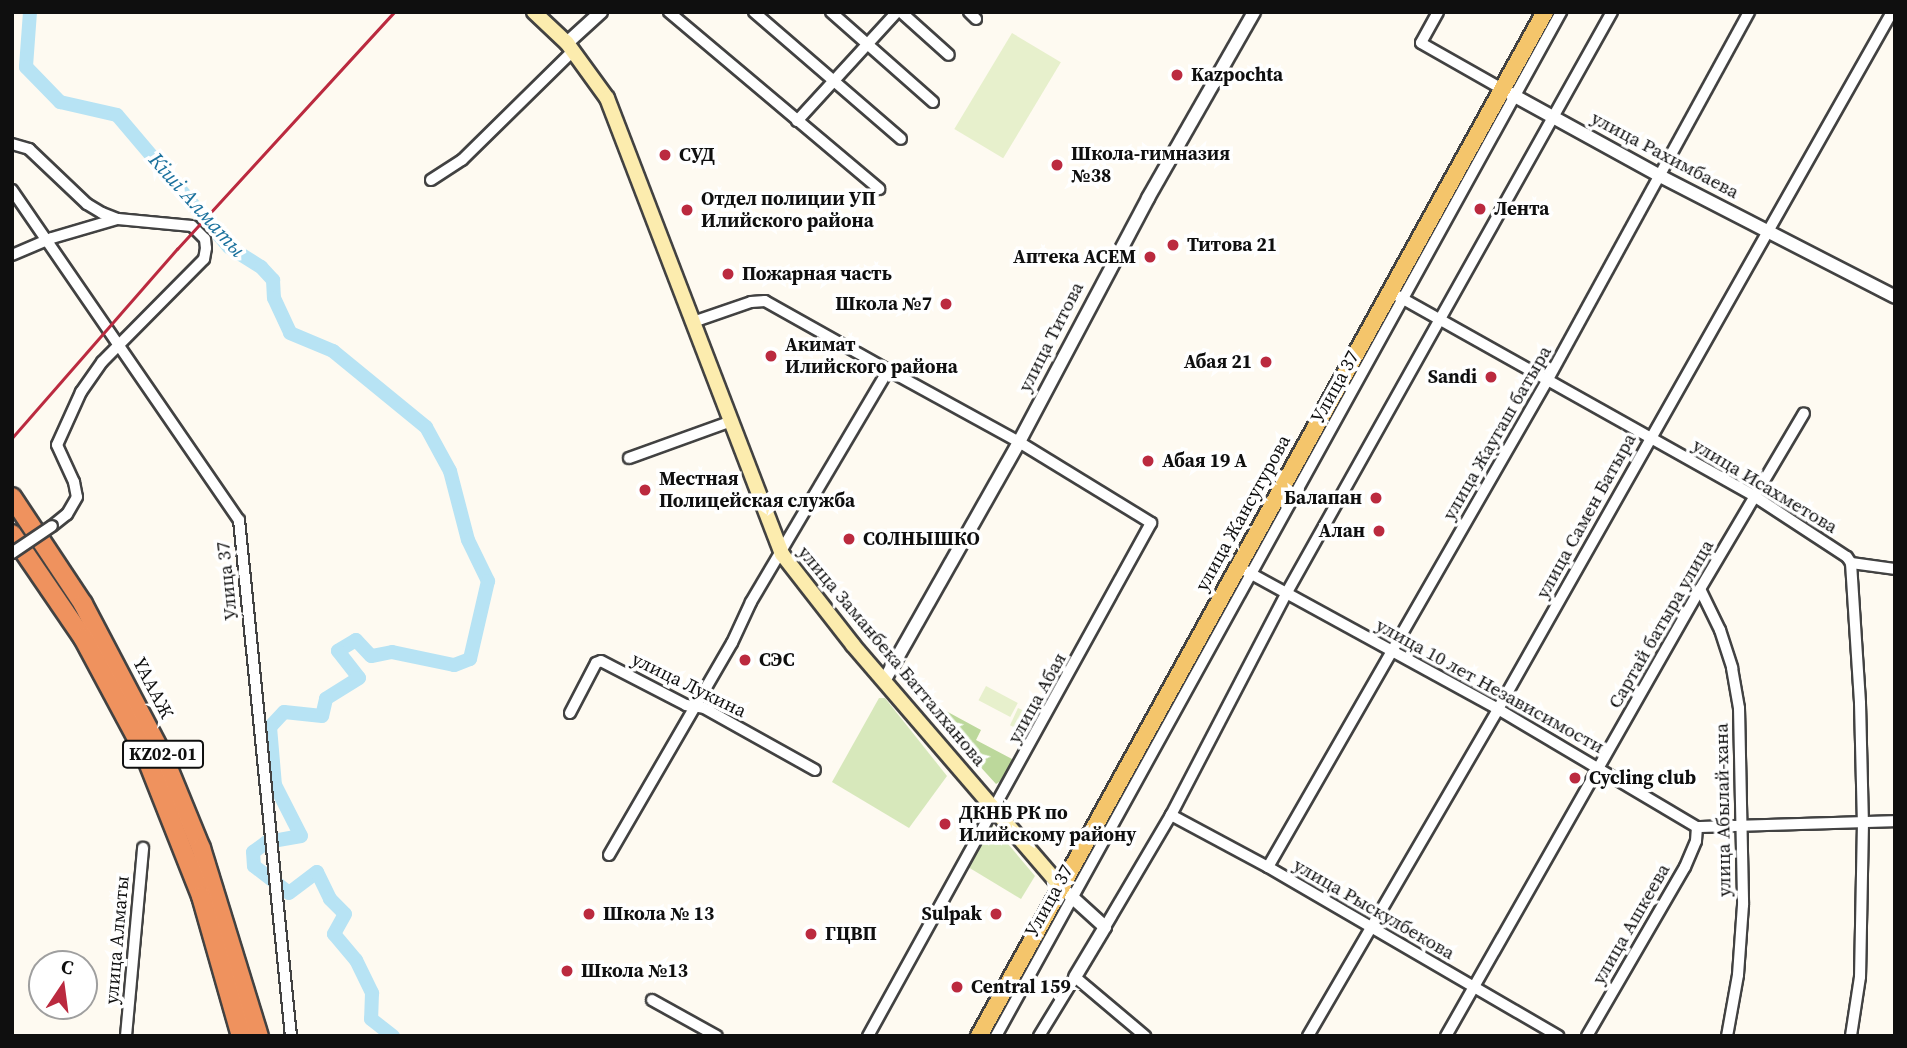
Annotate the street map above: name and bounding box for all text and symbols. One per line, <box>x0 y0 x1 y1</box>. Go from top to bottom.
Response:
place label: Kazpochta <box>1191 64 1283 86</box>
marker: Kazpochta <box>1169 67 1185 83</box>
street label: улица Рахимбаева <box>1587 106 1743 204</box>
place label: Школа-гимназия №38 <box>1071 143 1230 187</box>
place label: СУД <box>679 144 715 166</box>
water label: Кіші Алматы <box>143 147 251 263</box>
marker: СУД <box>657 147 673 163</box>
marker: Школа-гимназия №38 <box>1049 157 1065 173</box>
place label: Отдел полиции УП Илийского района <box>701 188 876 232</box>
place label: Лента <box>1494 198 1549 220</box>
marker: Лента <box>1472 201 1488 217</box>
marker: Отдел полиции УП Илийского района <box>679 202 695 218</box>
place label: Титова 21 <box>1187 234 1277 256</box>
marker: Титова 21 <box>1165 237 1181 253</box>
place label: Аптека АСЕМ <box>1013 246 1136 268</box>
marker: Аптека АСЕМ <box>1142 249 1158 265</box>
place label: Пожарная часть <box>742 263 892 285</box>
marker: Пожарная часть <box>720 266 736 282</box>
street label: улица Титова <box>1013 278 1089 396</box>
place label: Школа №7 <box>835 293 932 315</box>
marker: Школа №7 <box>938 296 954 312</box>
place label: Акимат Илийского района <box>785 334 958 378</box>
street label: улица Жаугаш батыра <box>1438 342 1556 524</box>
street label: Улица 37 <box>1306 347 1364 427</box>
marker: Акимат Илийского района <box>763 348 779 364</box>
place label: Абая 21 <box>1184 351 1252 373</box>
marker: Абая 21 <box>1258 354 1274 370</box>
place label: Sandi <box>1428 366 1477 388</box>
marker: Sandi <box>1483 369 1499 385</box>
street label: улица Самен Батыра <box>1531 429 1641 603</box>
street label: улица Жансугурова <box>1191 431 1295 595</box>
street label: улица Исахметова <box>1688 434 1842 538</box>
place label: Абая 19 А <box>1162 450 1247 472</box>
marker: Абая 19 А <box>1140 453 1156 469</box>
place label: Местная Полицейская служба <box>659 468 855 512</box>
marker: Местная Полицейская служба <box>637 482 653 498</box>
place label: Балапан <box>1284 487 1362 509</box>
marker: Балапан <box>1368 490 1384 506</box>
place label: Алан <box>1318 520 1365 542</box>
marker: Алан <box>1371 523 1387 539</box>
place label: СОЛНЫШКО <box>863 528 980 550</box>
marker: СОЛНЫШКО <box>841 531 857 547</box>
street label: Сартай батыра улица <box>1603 536 1719 712</box>
street label: Улица 37 <box>212 541 242 621</box>
street label: улица Заманбека Батталханова <box>793 541 991 771</box>
street label: улица 10 лет Независимости <box>1372 614 1608 758</box>
street label: улица Лукина <box>628 647 750 723</box>
place label: СЭС <box>759 649 794 671</box>
street label: улица Абая <box>1003 649 1071 747</box>
marker: СЭС <box>737 652 753 668</box>
street label: ҮАААЖ <box>128 653 178 723</box>
street label: улица Абылай-хана <box>1710 723 1736 897</box>
road number: KZ02-01 <box>121 740 205 768</box>
place label: Cycling club <box>1589 767 1696 789</box>
marker: Cycling club <box>1567 770 1583 786</box>
place label: ДКНБ РК по Илийскому району <box>959 802 1136 846</box>
marker: ДКНБ РК по Илийскому району <box>937 816 953 832</box>
street label: улица Рыскулбекова <box>1289 854 1459 964</box>
street label: улица Ашкеева <box>1587 860 1675 988</box>
street label: Улица 37 <box>1020 861 1078 941</box>
street label: улица Алматы <box>100 875 134 1005</box>
place label: Школа № 13 <box>603 903 714 925</box>
place label: Sulpak <box>922 903 982 925</box>
marker: Школа № 13 <box>581 906 597 922</box>
marker: Sulpak <box>988 906 1004 922</box>
place label: ГЦВП <box>825 923 877 945</box>
marker: ГЦВП <box>803 926 819 942</box>
north arrow <box>28 950 98 1020</box>
text: С <box>59 952 76 980</box>
place label: Школа №13 <box>581 960 688 982</box>
marker: Школа №13 <box>559 963 575 979</box>
place label: Central 159 <box>971 976 1071 998</box>
marker: Central 159 <box>949 979 965 995</box>

